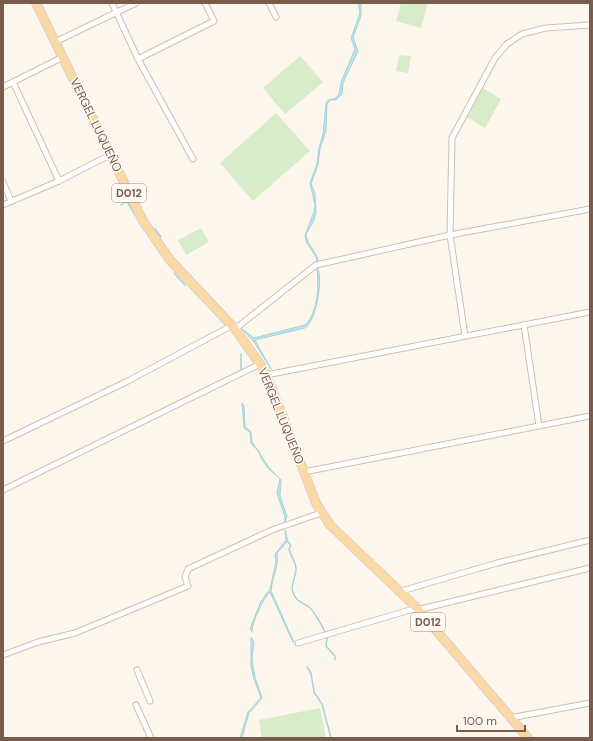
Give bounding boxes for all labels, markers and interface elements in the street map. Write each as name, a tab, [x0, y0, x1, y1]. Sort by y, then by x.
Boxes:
street label: VERGEL LUQUEÑO	[66, 75, 126, 175]
road number: D012	[112, 184, 146, 202]
street label: VERGEL LUQUEÑO	[254, 365, 308, 467]
road number: D012	[411, 613, 445, 631]
scale bar	[457, 707, 525, 733]
text: 100 m	[463, 713, 497, 729]

